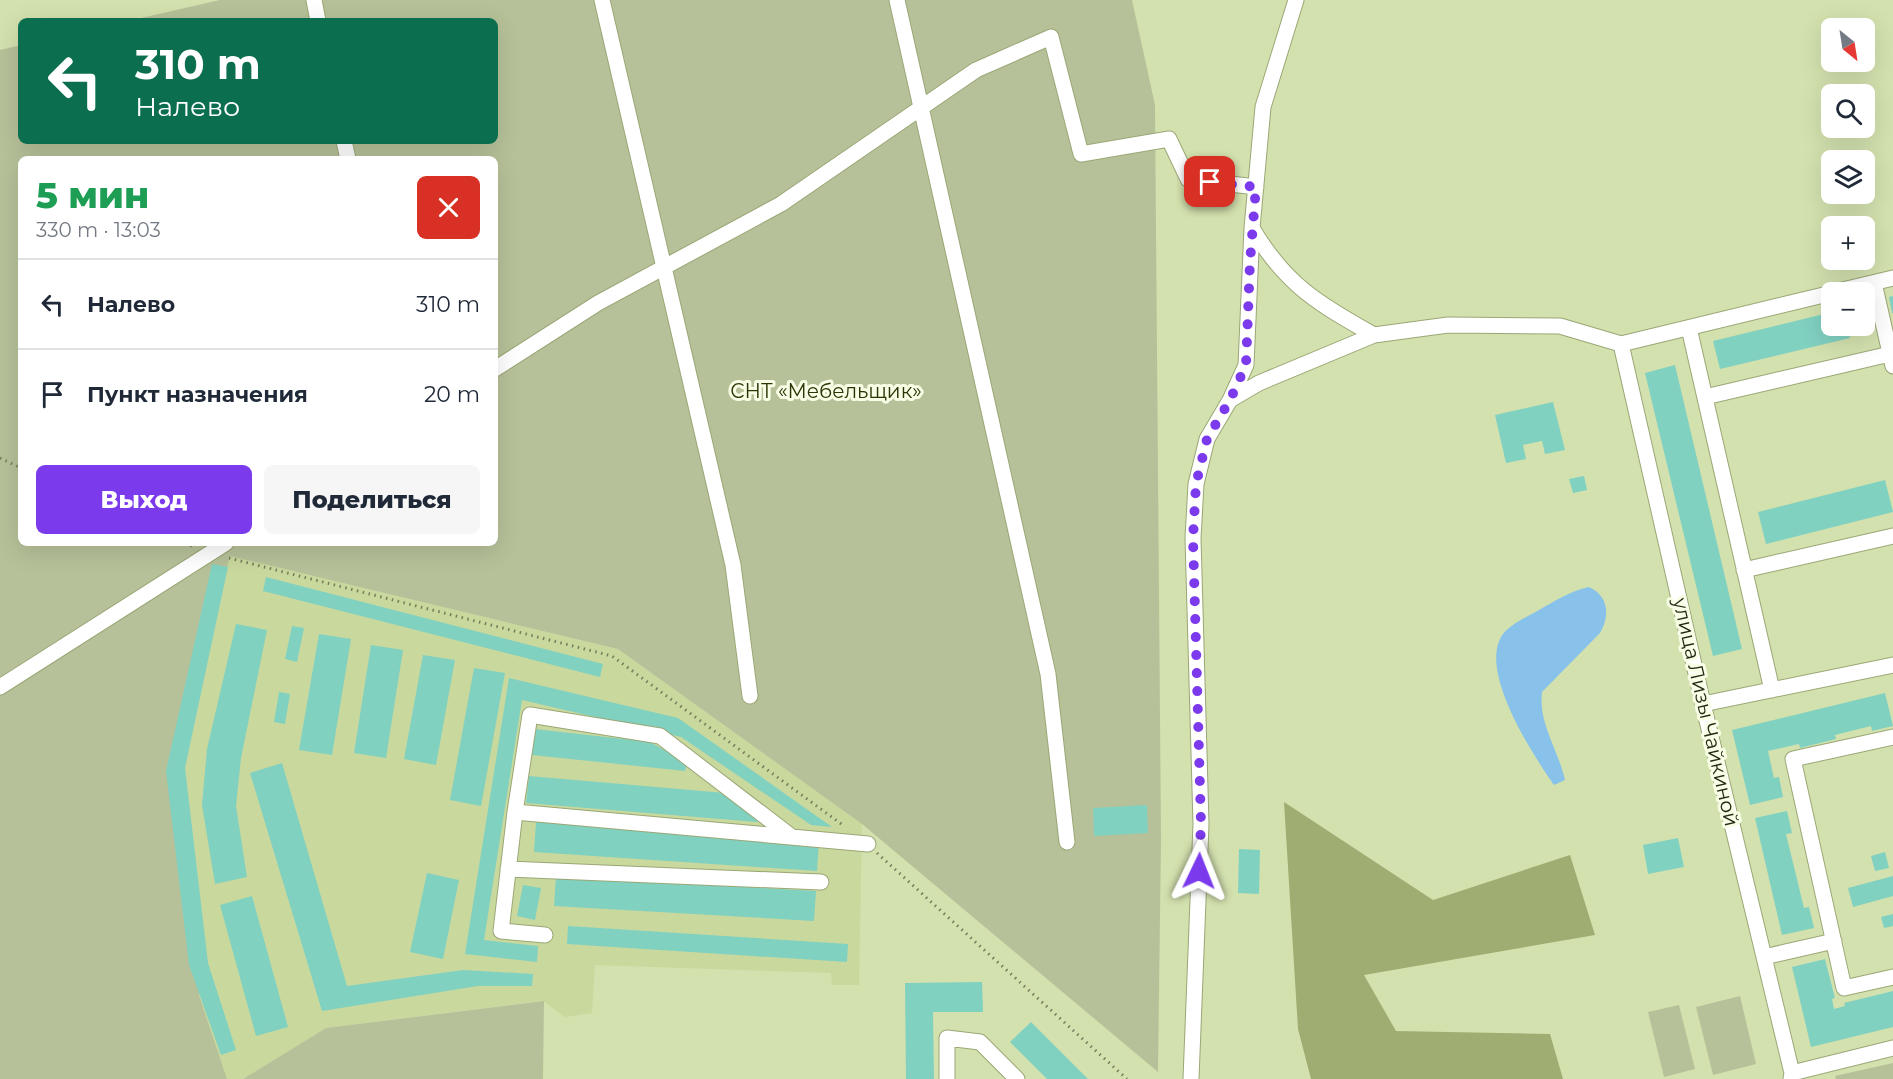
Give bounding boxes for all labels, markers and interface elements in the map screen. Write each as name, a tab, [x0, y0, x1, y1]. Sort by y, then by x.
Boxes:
north arrow	[1821, 18, 1875, 72]
map controls	[1821, 18, 1875, 336]
text: 310 m	[135, 38, 261, 90]
icon: left	[36, 42, 114, 120]
button: search	[1821, 84, 1875, 138]
text: Налево	[135, 90, 240, 123]
button: layers	[1821, 150, 1875, 204]
pin	[1184, 156, 1235, 207]
icon: arrive	[1193, 165, 1226, 198]
text: 5 мин	[36, 173, 149, 217]
button: close	[417, 176, 480, 239]
button: +	[1821, 216, 1875, 270]
text: 330 m · 13:03	[36, 218, 161, 242]
button: −	[1821, 282, 1875, 336]
icon: left	[36, 288, 69, 321]
text: Налево	[87, 291, 175, 318]
text: 310 m	[416, 291, 480, 318]
icon: arrive	[36, 378, 69, 411]
park label: СНТ «Мебельщик»	[730, 379, 922, 403]
text: Пункт назначения	[87, 381, 308, 408]
text: 20 m	[424, 381, 480, 408]
button: Выход	[36, 465, 252, 534]
button: Поделиться	[264, 465, 480, 534]
street label: улица Лизы Чайкиной	[1668, 594, 1744, 829]
position arrow	[1167, 839, 1231, 903]

